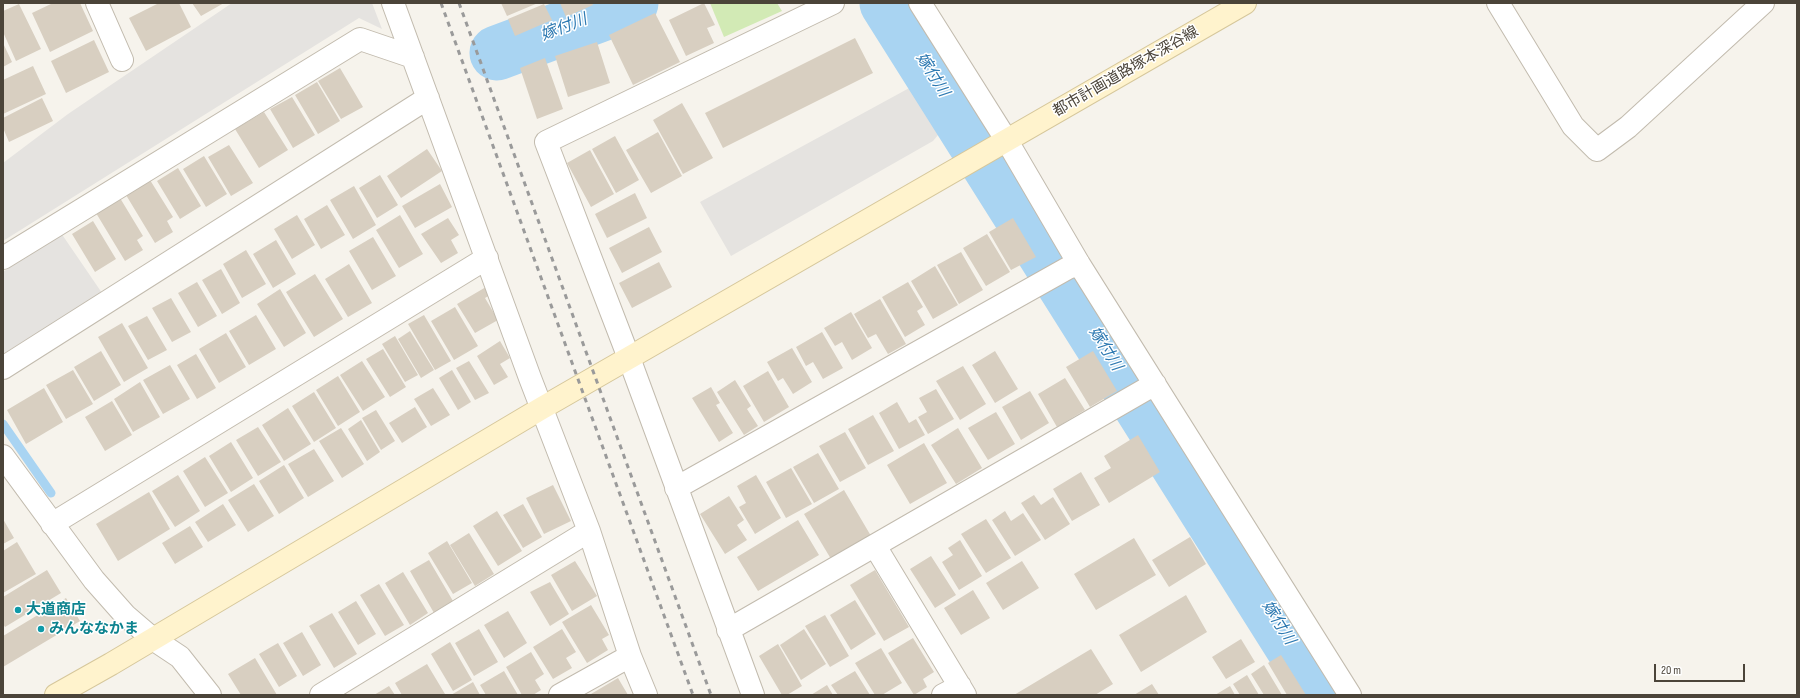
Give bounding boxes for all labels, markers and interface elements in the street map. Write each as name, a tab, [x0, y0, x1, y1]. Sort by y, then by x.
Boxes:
water label: 嫁付川	[538, 10, 590, 46]
street label: 都市計画道路塚本深谷線	[1050, 23, 1202, 121]
water label: 嫁付川	[911, 50, 953, 100]
water label: 嫁付川	[1084, 324, 1126, 374]
water label: 嫁付川	[1257, 598, 1299, 648]
place label: 大道商店	[26, 601, 86, 619]
marker: 大道商店	[13, 605, 23, 615]
place label: みんななかま	[49, 620, 139, 638]
marker: みんななかま	[36, 624, 46, 634]
scale bar	[1656, 656, 1747, 682]
text: 20 m	[1661, 663, 1681, 678]

